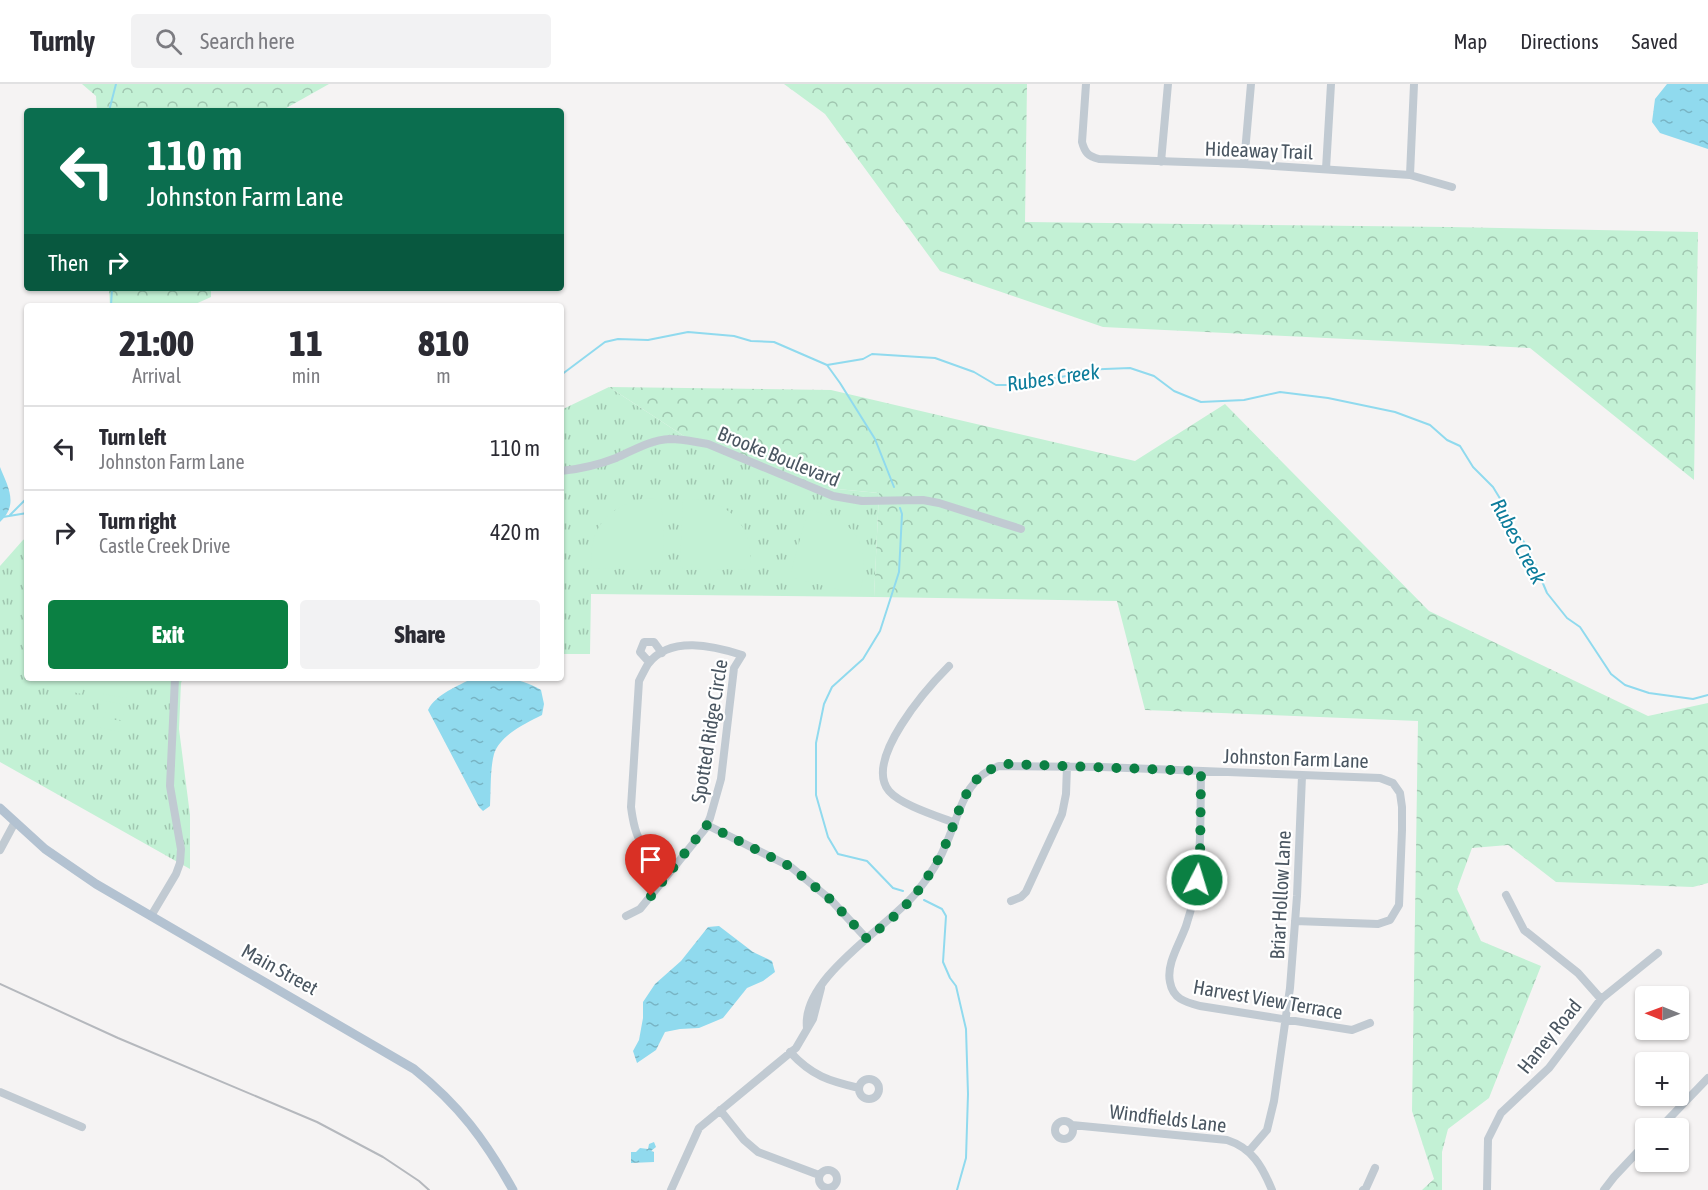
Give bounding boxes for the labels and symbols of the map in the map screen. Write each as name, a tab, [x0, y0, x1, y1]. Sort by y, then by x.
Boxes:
street label: Hideaway Trail	[1204, 137, 1314, 163]
water label: Rubes Creek	[1005, 359, 1102, 395]
street label: Brooke Boulevard	[715, 421, 843, 491]
water label: Rubes Creek	[1486, 494, 1552, 589]
street label: Spotted Ridge Circle	[686, 658, 732, 804]
street label: Johnston Farm Lane	[1223, 744, 1369, 772]
street label: Briar Hollow Lane	[1265, 830, 1295, 960]
pin	[625, 834, 676, 896]
position arrow	[1165, 848, 1229, 912]
street label: Main Street	[238, 939, 322, 999]
street label: Harvest View Terrace	[1191, 975, 1345, 1023]
north arrow	[1635, 986, 1689, 1040]
street label: Haney Road	[1512, 994, 1586, 1078]
street label: Windfields Lane	[1108, 1099, 1228, 1137]

